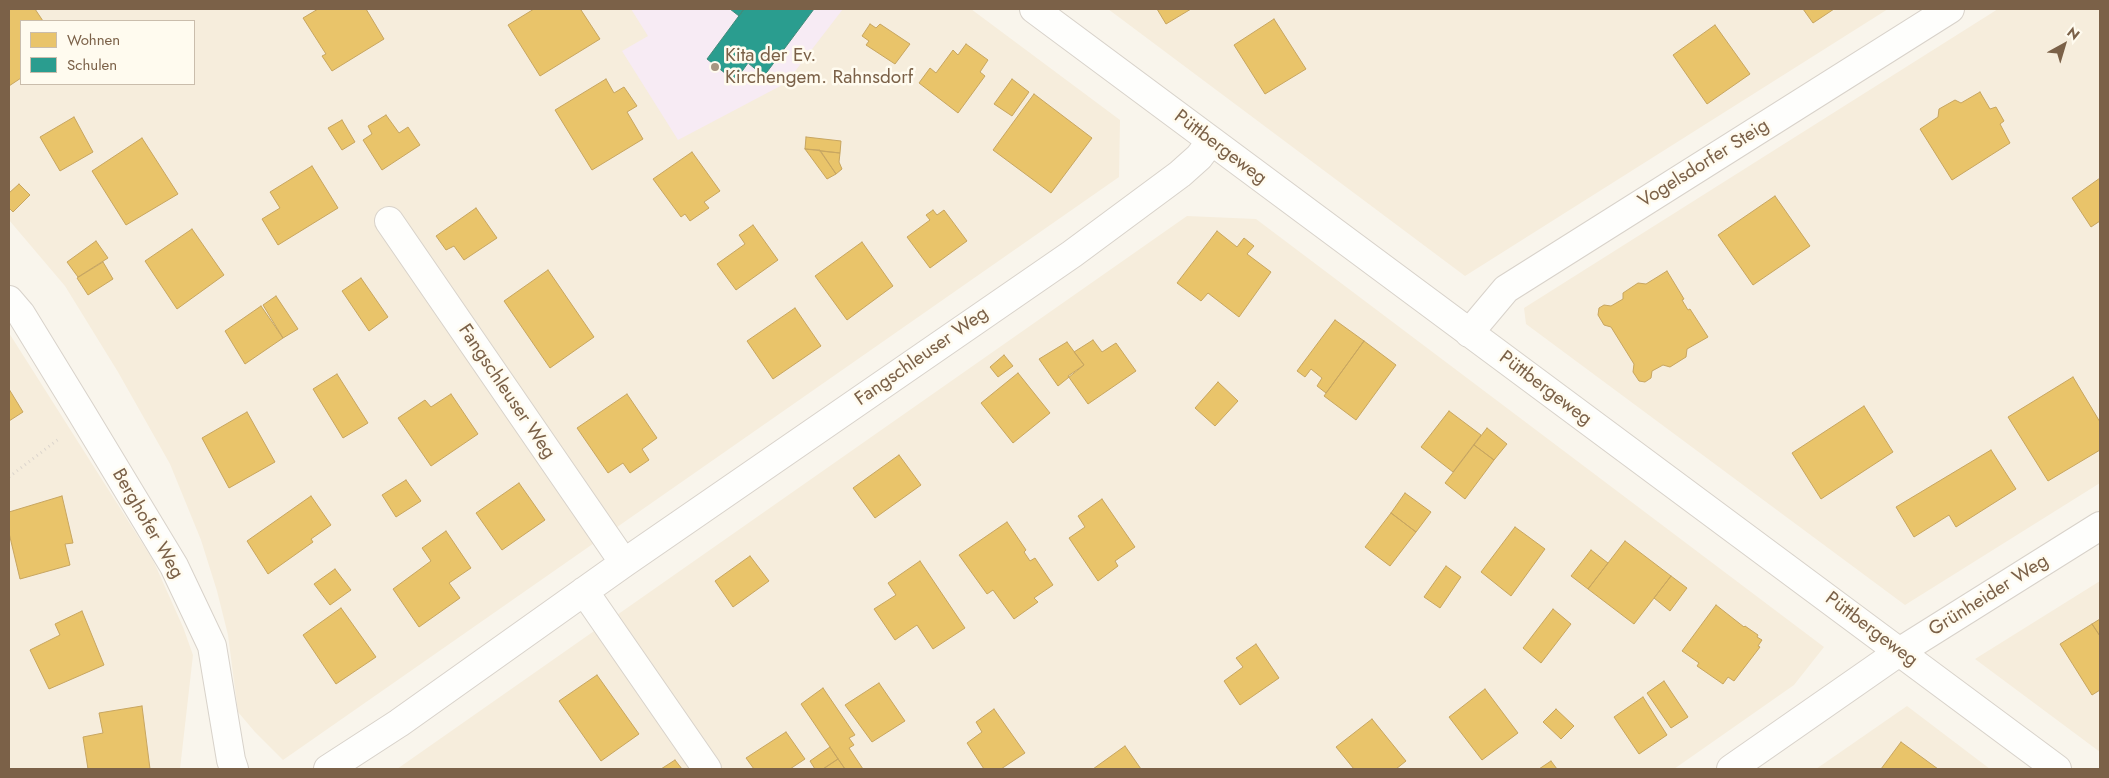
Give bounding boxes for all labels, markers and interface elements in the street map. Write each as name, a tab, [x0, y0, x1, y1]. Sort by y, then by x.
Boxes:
legend	[20, 20, 195, 85]
north arrow	[2039, 20, 2089, 70]
text: N	[2063, 22, 2084, 45]
text: Wohnen	[67, 29, 120, 51]
place label: Kita der Ev. Kirchengem. Rahnsdorf	[725, 45, 913, 89]
text: Schulen	[67, 54, 117, 76]
marker: Kita der Ev. Kirchengem. Rahnsdorf	[709, 61, 721, 73]
street label: Püttbergeweg	[1169, 106, 1271, 190]
street label: Vogelsdorfer Steig	[1634, 115, 1774, 213]
street label: Fangschleuser Weg	[851, 303, 993, 411]
street label: Fangschleuser Weg	[453, 320, 559, 464]
street label: Püttbergeweg	[1494, 347, 1596, 431]
street label: Berghofer Weg	[106, 465, 188, 583]
street label: Grünheider Weg	[1925, 550, 2053, 642]
street label: Püttbergeweg	[1820, 588, 1922, 672]

